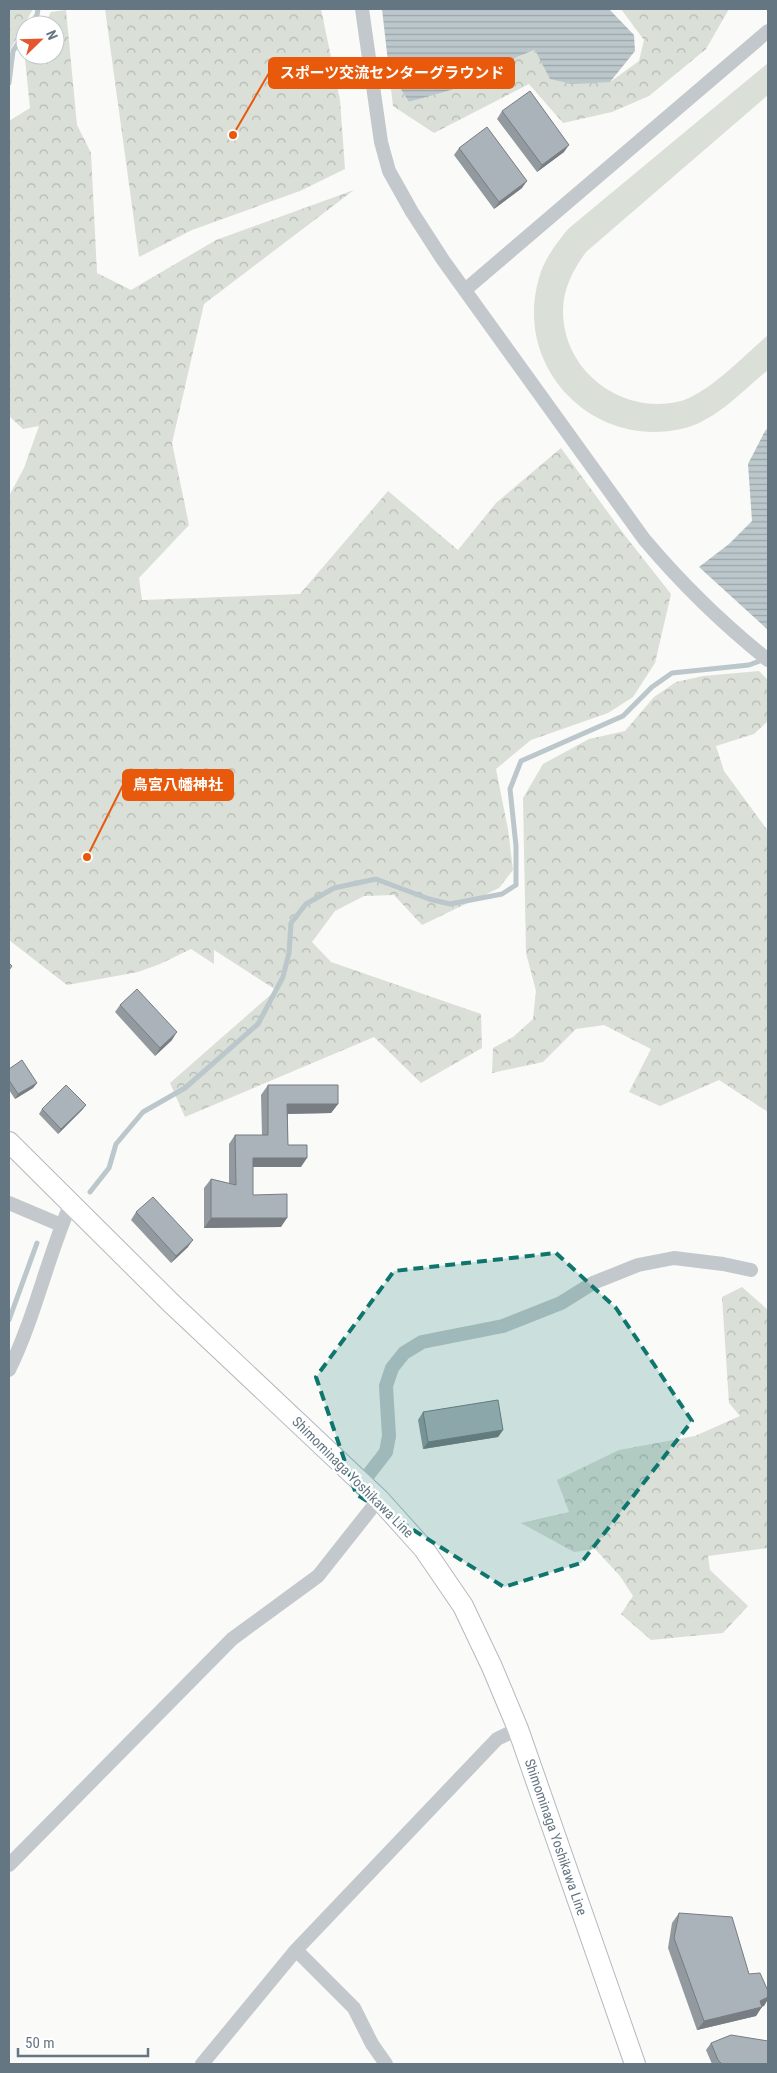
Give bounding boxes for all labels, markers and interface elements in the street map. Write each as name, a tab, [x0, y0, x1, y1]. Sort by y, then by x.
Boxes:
north arrow	[15, 15, 65, 65]
text: N	[43, 28, 61, 42]
callout: スポーツ交流センターグラウンド	[269, 58, 514, 88]
text: スポーツ交流センターグラウンド	[280, 64, 504, 82]
callout: 鳥宮八幡神社	[123, 770, 233, 800]
text: 鳥宮八幡神社	[133, 776, 223, 794]
street label: Shimominaga Yoshikawa Line	[289, 1413, 417, 1541]
street label: Shimominaga Yoshikawa Line	[522, 1757, 590, 1918]
scale bar	[18, 2026, 148, 2058]
text: 50 m	[25, 2034, 55, 2052]

